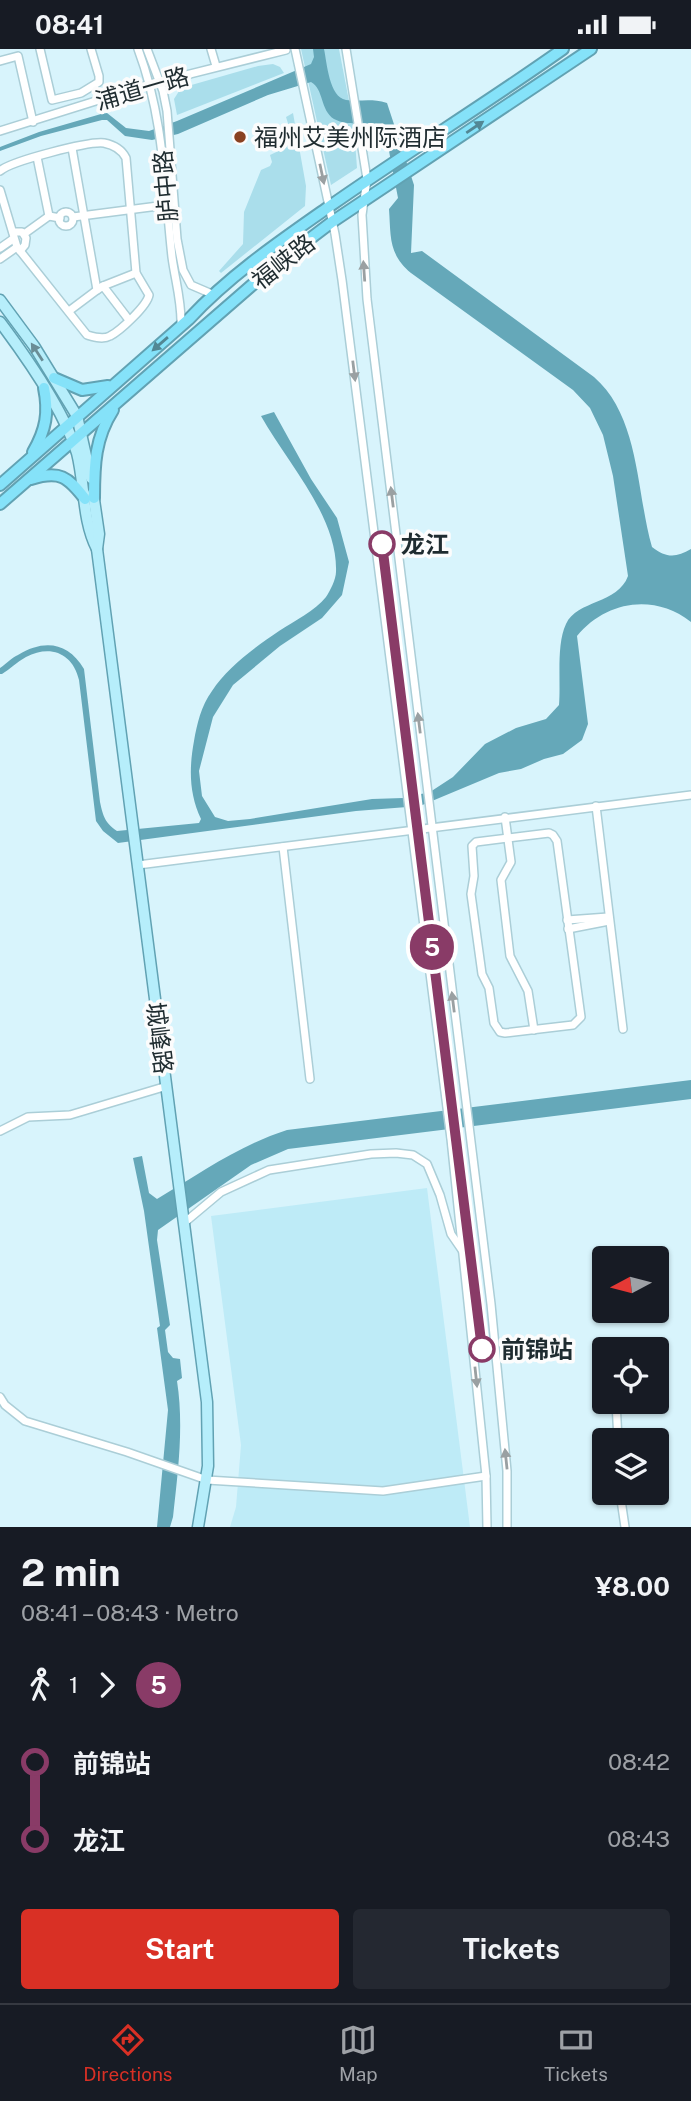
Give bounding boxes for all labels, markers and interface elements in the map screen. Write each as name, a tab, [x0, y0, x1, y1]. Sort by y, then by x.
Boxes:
text: 08:41	[35, 9, 104, 40]
street label: 浦道一路	[92, 61, 192, 115]
one-way arrow	[466, 121, 485, 134]
place label: 福州艾美州际酒店	[254, 123, 446, 151]
marker: 福州艾美州际酒店	[232, 129, 248, 145]
street label: 胪中路	[148, 149, 182, 223]
one-way arrow	[316, 163, 327, 185]
street label: 福峡路	[246, 228, 320, 294]
one-way arrow	[358, 260, 369, 282]
one-way arrow	[151, 336, 169, 352]
one-way arrow	[31, 343, 44, 362]
one-way arrow	[349, 360, 360, 382]
one-way arrow	[387, 486, 398, 508]
place label: 龙江	[401, 530, 449, 558]
marker: 龙江	[369, 531, 395, 557]
one-way arrow	[413, 712, 424, 734]
line badge: 5	[409, 924, 455, 970]
text: 5	[424, 933, 440, 961]
one-way arrow	[447, 990, 458, 1012]
street label: 城峰路	[142, 1001, 178, 1075]
north arrow	[592, 1246, 668, 1323]
map controls	[592, 1246, 669, 1505]
place label: 前锦站	[501, 1335, 573, 1363]
marker: 前锦站	[469, 1336, 495, 1362]
button: locate	[592, 1337, 669, 1414]
one-way arrow	[470, 1367, 481, 1389]
button: layers	[592, 1428, 669, 1505]
one-way arrow	[500, 1448, 511, 1470]
text: 2 min	[21, 1550, 121, 1595]
text: ¥8.00	[595, 1571, 670, 1602]
text: 08:41 – 08:43 · Metro	[21, 1599, 239, 1626]
icon: walk	[21, 1666, 59, 1704]
icon: forward	[88, 1666, 126, 1704]
text: 1	[69, 1671, 78, 1698]
text: 5	[150, 1671, 167, 1699]
text: 前锦站	[73, 1748, 151, 1779]
text: 08:42	[608, 1748, 670, 1775]
text: 龙江	[73, 1825, 125, 1856]
text: 08:43	[607, 1825, 670, 1852]
button: Start	[21, 1909, 339, 1989]
button: Tickets	[353, 1909, 670, 1989]
tab: Directions	[83, 2021, 172, 2085]
tab: Map	[339, 2021, 378, 2085]
tab: Tickets	[544, 2021, 608, 2085]

